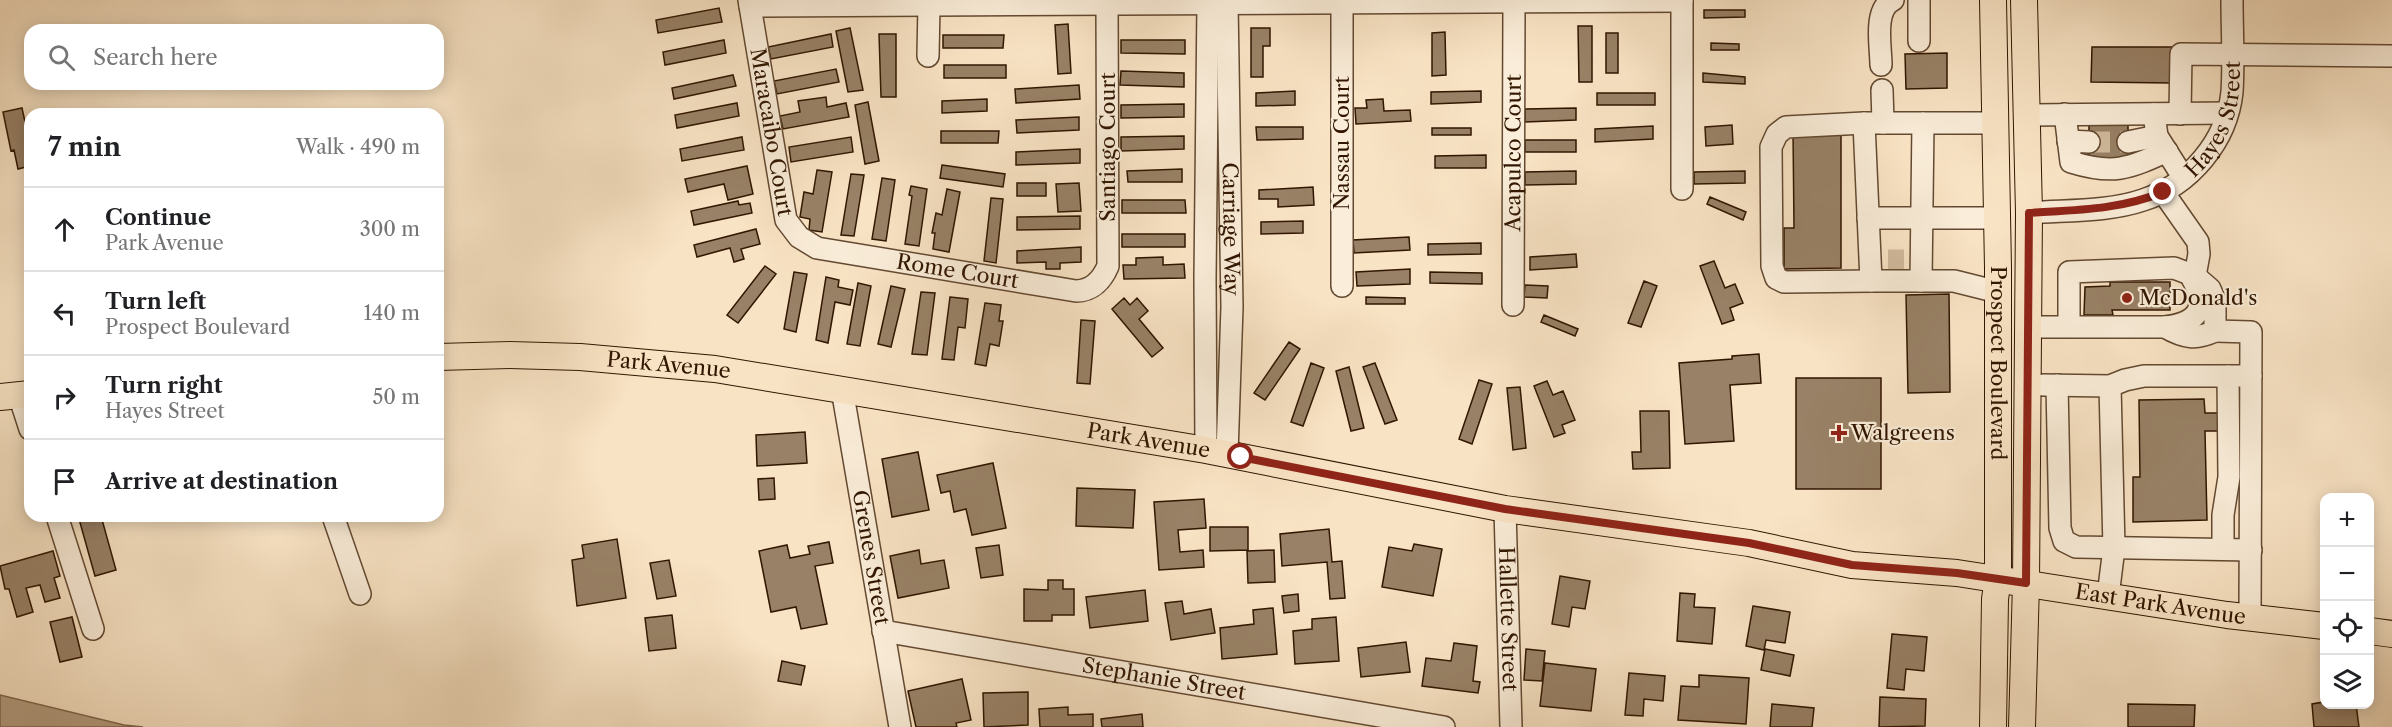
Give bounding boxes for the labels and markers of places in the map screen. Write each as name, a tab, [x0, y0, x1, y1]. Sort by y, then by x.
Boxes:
place label: McDonald's	[2139, 285, 2257, 310]
marker: McDonald's	[2120, 291, 2134, 305]
place label: Walgreens	[1850, 420, 1955, 445]
marker: Walgreens	[1832, 426, 1846, 440]

